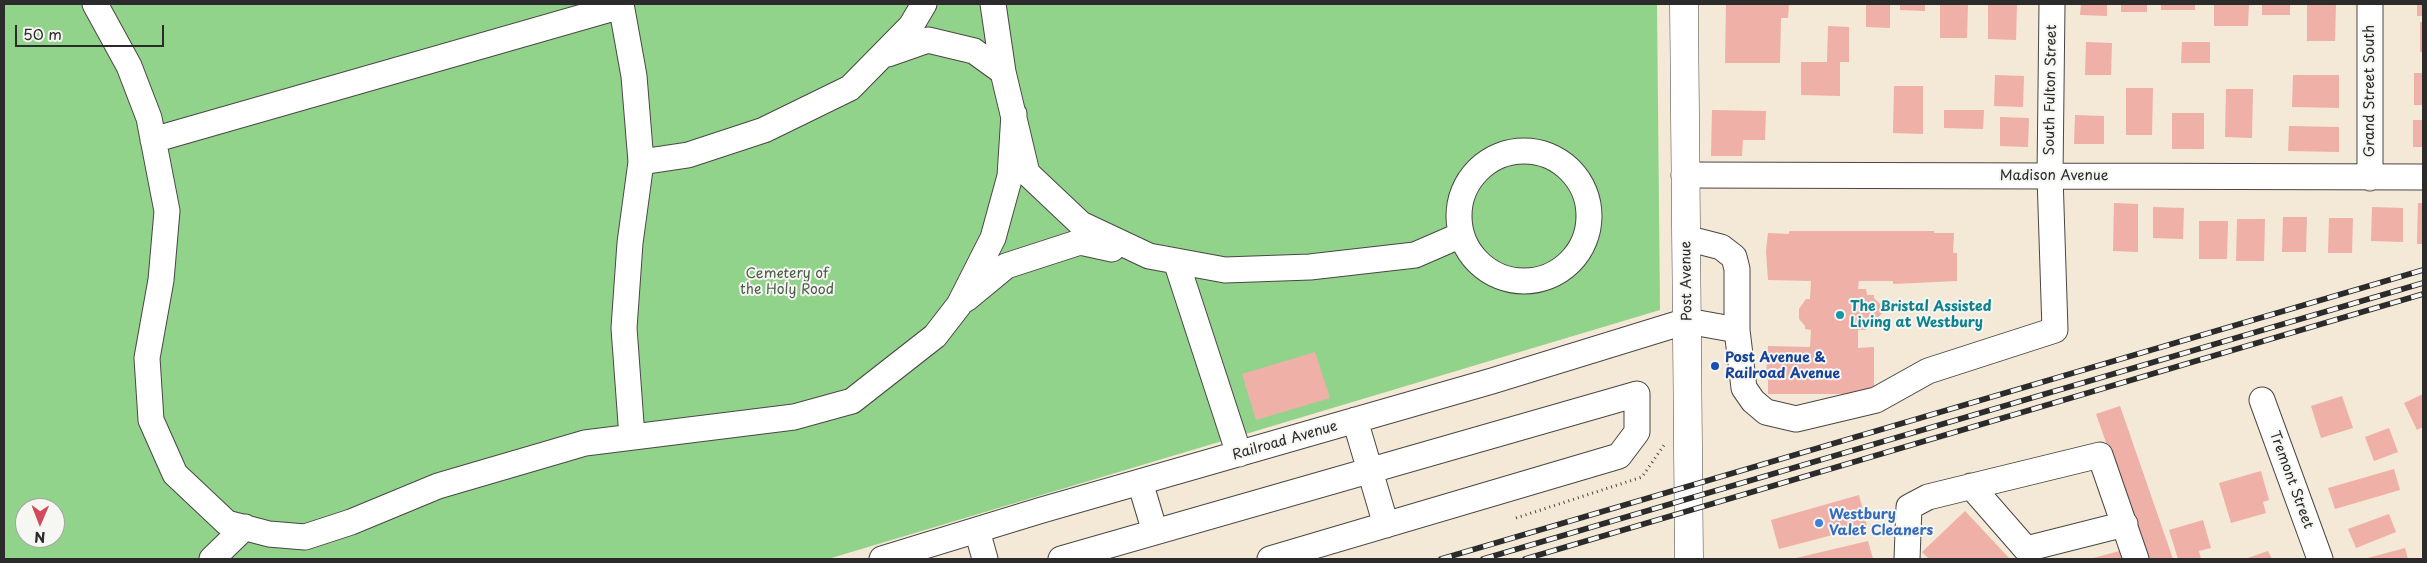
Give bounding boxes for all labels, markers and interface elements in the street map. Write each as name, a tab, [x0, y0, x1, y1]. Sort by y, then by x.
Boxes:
scale bar	[18, 15, 166, 47]
text: 50 m	[23, 22, 62, 45]
street label: South Fulton Street	[2041, 24, 2061, 156]
street label: Grand Street South	[2362, 25, 2378, 157]
street label: Madison Avenue	[2000, 168, 2108, 184]
street label: Post Avenue	[1678, 241, 1696, 321]
park label: Cemetery of the Holy Rood	[740, 266, 834, 298]
place label: The Bristal Assisted Living at Westbury	[1850, 299, 1991, 332]
marker: The Bristal Assisted Living at Westbury	[1834, 309, 1846, 321]
place label: Post Avenue & Railroad Avenue	[1725, 350, 1840, 382]
marker: Post Avenue & Railroad Avenue	[1709, 360, 1721, 372]
street label: Railroad Avenue	[1230, 418, 1340, 464]
street label: Tremont Street	[2265, 429, 2317, 531]
north arrow	[15, 498, 65, 548]
place label: Westbury Valet Cleaners	[1829, 507, 1933, 540]
marker: Westbury Valet Cleaners	[1813, 517, 1825, 529]
text: N	[34, 527, 45, 548]

